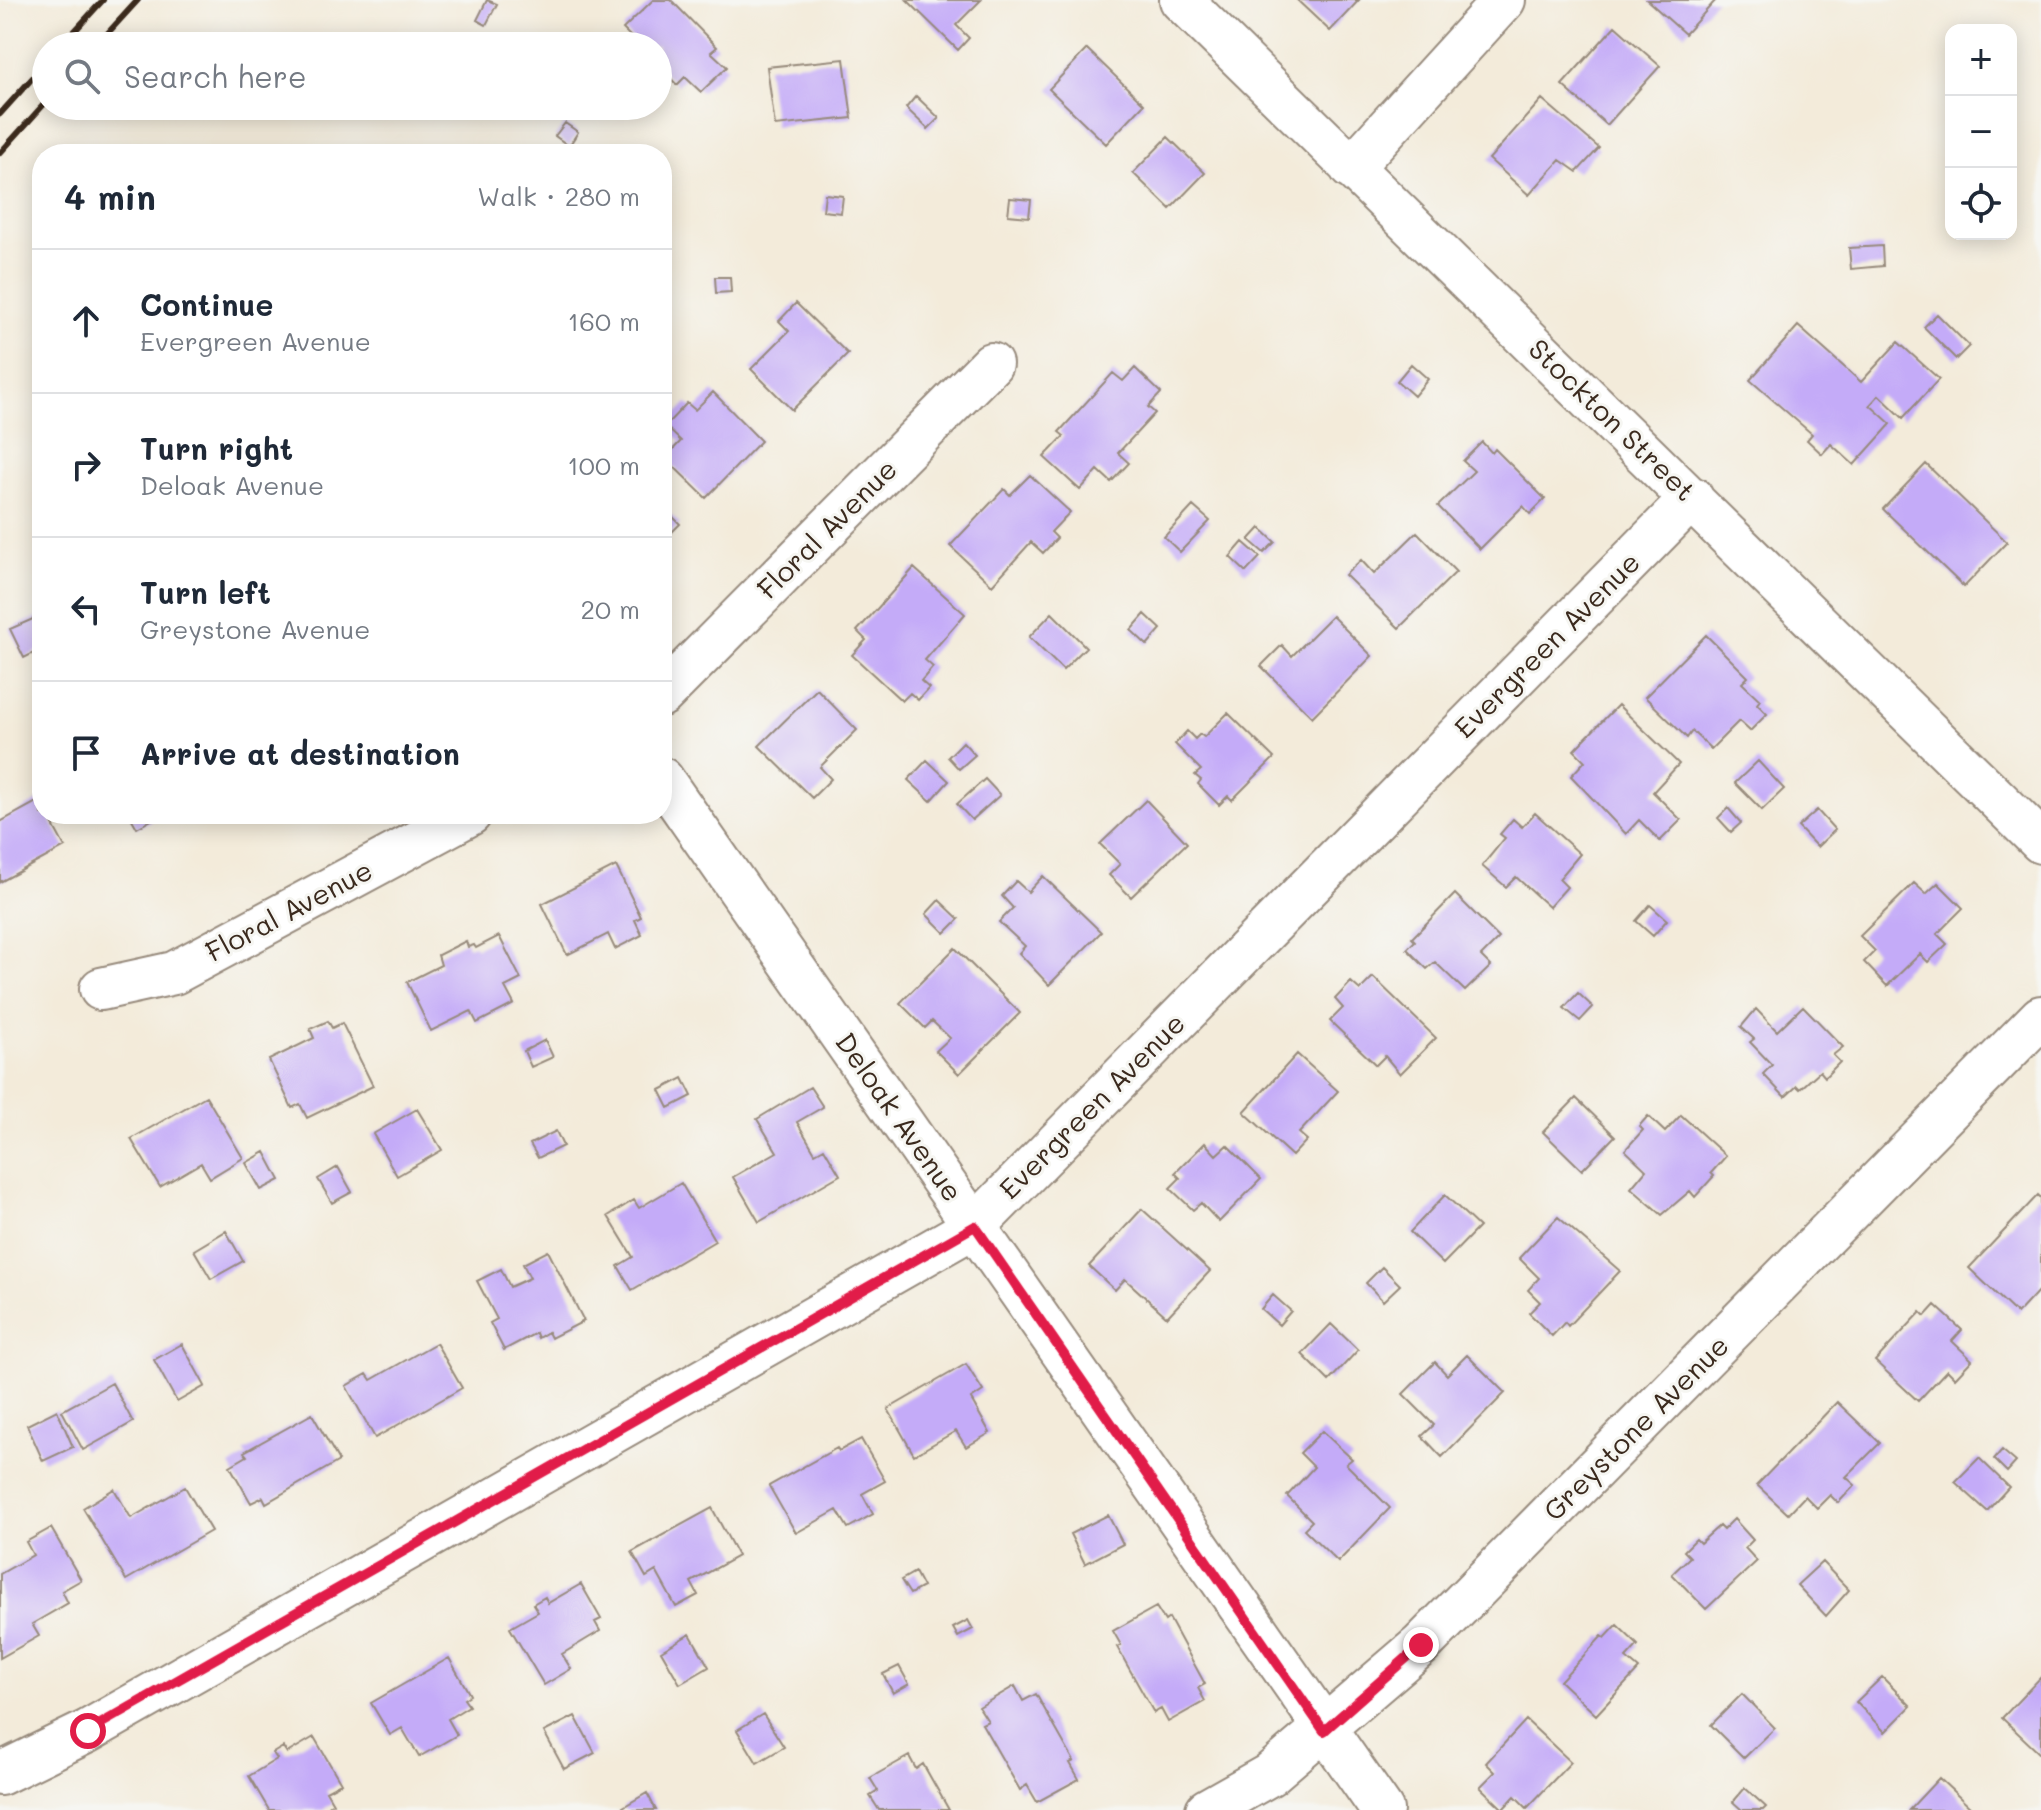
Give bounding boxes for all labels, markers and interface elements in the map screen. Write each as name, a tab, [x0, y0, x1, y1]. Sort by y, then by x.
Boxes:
map controls	[1945, 24, 2017, 240]
button: +	[1945, 24, 2017, 96]
search box	[32, 32, 672, 120]
icon: search	[60, 54, 104, 98]
text: Search here	[124, 56, 307, 96]
button: −	[1945, 96, 2017, 168]
button: locate	[1945, 168, 2017, 240]
text: 4 min	[64, 174, 156, 219]
text: Walk · 280 m	[477, 179, 640, 213]
text: Continue	[140, 284, 273, 324]
icon: ahead	[64, 299, 108, 343]
text: 160 m	[568, 304, 640, 338]
text: Evergreen Avenue	[140, 324, 371, 358]
street label: Stockton Street	[1522, 330, 1704, 508]
text: Turn right	[140, 428, 293, 468]
icon: right	[64, 443, 108, 487]
text: 100 m	[567, 448, 640, 482]
street label: Floral Avenue	[749, 451, 904, 606]
text: Deloak Avenue	[140, 468, 324, 502]
street label: Evergreen Avenue	[1446, 544, 1647, 745]
text: Turn left	[140, 572, 271, 612]
icon: left	[64, 587, 108, 631]
text: 20 m	[580, 592, 640, 626]
text: Greystone Avenue	[140, 612, 370, 646]
icon: arrive	[64, 731, 108, 775]
text: Arrive at destination	[140, 733, 460, 773]
street label: Floral Avenue	[199, 851, 378, 969]
street label: Evergreen Avenue	[991, 1005, 1192, 1206]
street label: Deloak Avenue	[828, 1025, 971, 1208]
street label: Greystone Avenue	[1535, 1327, 1736, 1528]
route end	[1403, 1627, 1439, 1663]
route start	[70, 1713, 106, 1749]

